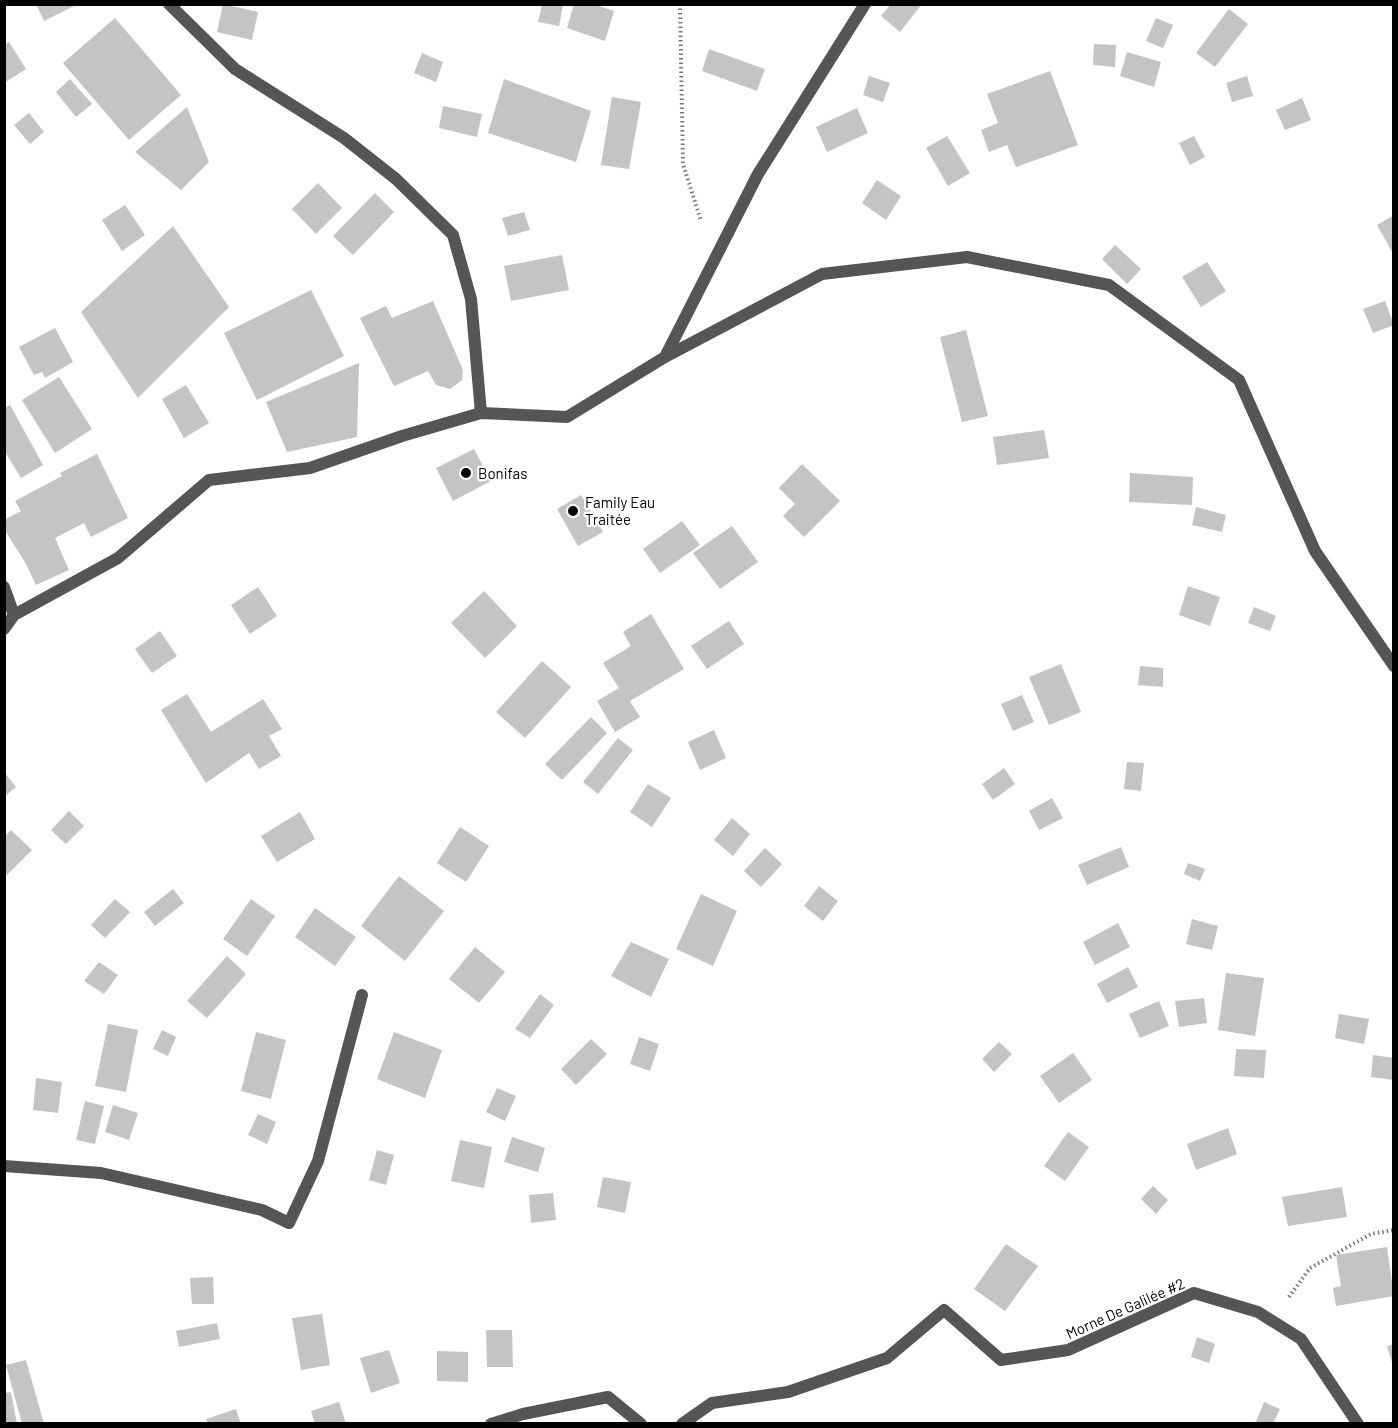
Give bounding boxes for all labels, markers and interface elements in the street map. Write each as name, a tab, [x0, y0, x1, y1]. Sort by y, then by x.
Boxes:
place label: Bonifas	[478, 464, 527, 482]
marker: Bonifas	[459, 466, 473, 480]
place label: Family Eau Traitée	[585, 493, 655, 528]
marker: Family Eau Traitée	[566, 504, 580, 518]
street label: Morne De Galilée #2	[1063, 1274, 1187, 1342]

